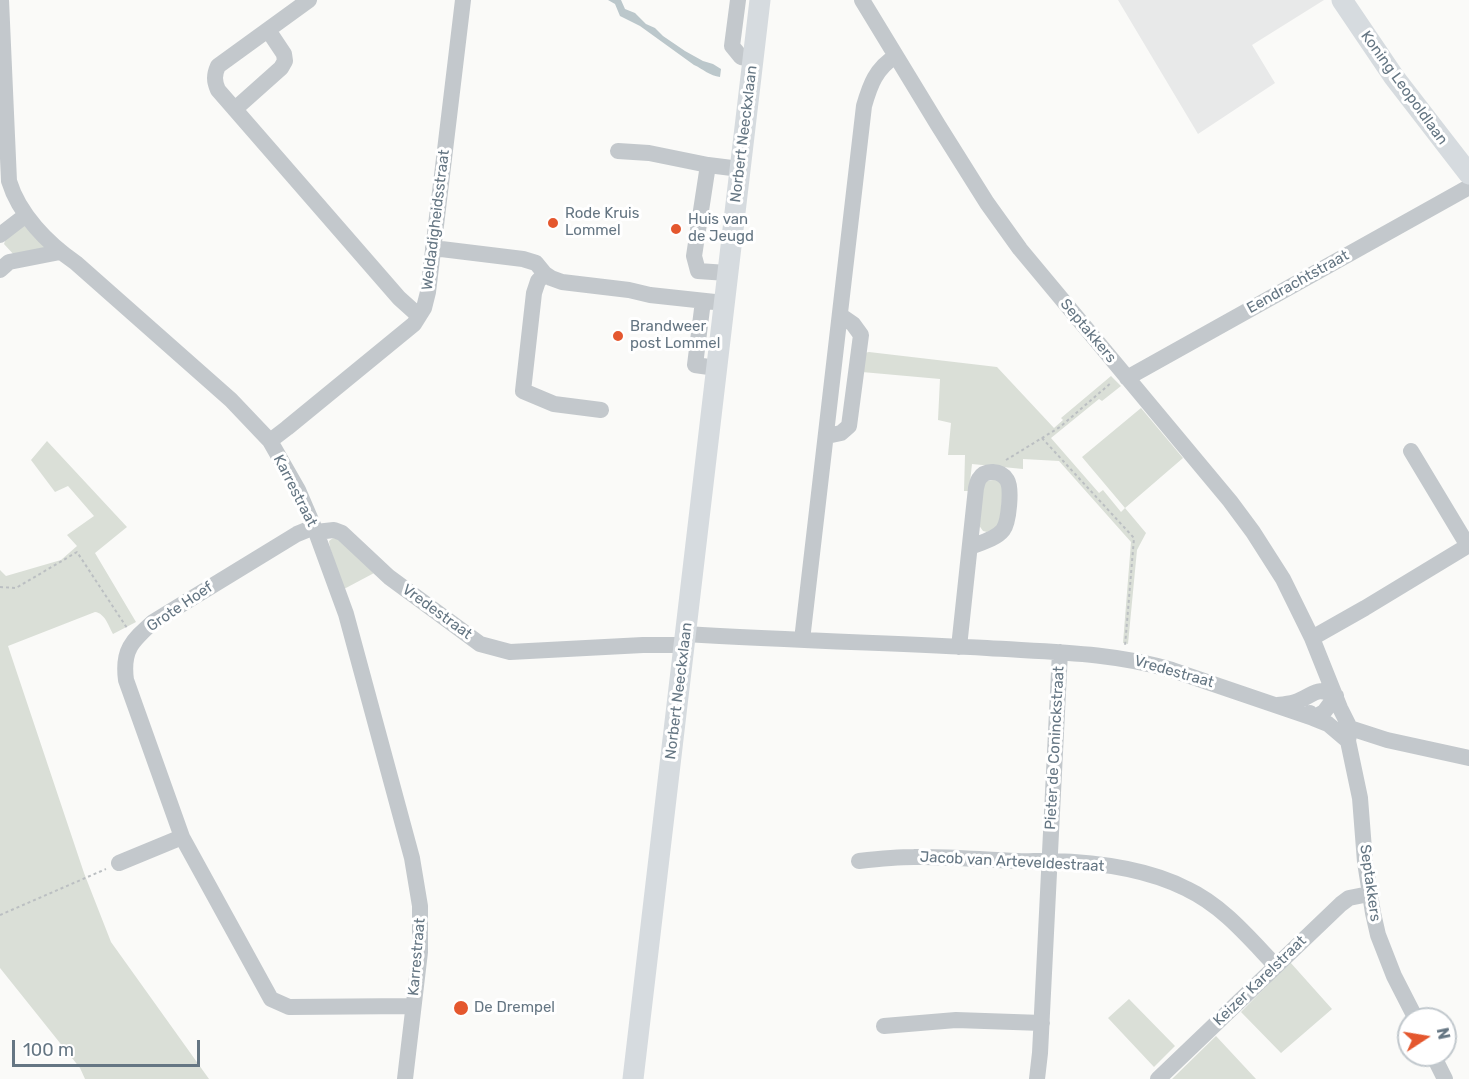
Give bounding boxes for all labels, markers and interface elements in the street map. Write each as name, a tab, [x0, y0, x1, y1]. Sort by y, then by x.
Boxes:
street label: Koning Leopoldlaan	[1357, 28, 1451, 148]
street label: Norbert Neeckxlaan	[727, 64, 761, 204]
street label: Weldadigheidsstraat	[418, 149, 454, 291]
place label: Rode Kruis Lommel	[565, 205, 639, 240]
place label: Huis van de Jeugd	[688, 211, 754, 246]
marker: Rode Kruis Lommel	[546, 216, 560, 230]
marker: Huis van de Jeugd	[669, 222, 683, 236]
street label: Eendrachtstraat	[1244, 247, 1352, 317]
street label: Septakkers	[1056, 295, 1120, 367]
place label: Brandweer post Lommel	[630, 318, 720, 353]
marker: Brandweer post Lommel	[611, 329, 625, 343]
street label: Karrestraat	[269, 452, 321, 530]
street label: Grote Hoef	[144, 578, 216, 636]
street label: Vredestraat	[399, 581, 475, 643]
street label: Norbert Neeckxlaan	[662, 621, 696, 761]
street label: Vredestraat	[1132, 652, 1216, 692]
street label: Pieter de Coninckstraat	[1042, 666, 1068, 830]
street label: Septakkers	[1356, 843, 1384, 923]
street label: Jacob van Arteveldestraat	[919, 848, 1105, 876]
street label: Karrestraat	[405, 917, 429, 997]
street label: Keizer Karelstraat	[1210, 932, 1310, 1030]
marker: De Drempel	[452, 999, 470, 1017]
place label: De Drempel	[474, 999, 555, 1017]
north arrow	[1397, 1007, 1457, 1067]
text: N	[1433, 1026, 1454, 1041]
scale bar	[15, 1028, 202, 1066]
text: 100 m	[23, 1039, 74, 1061]

